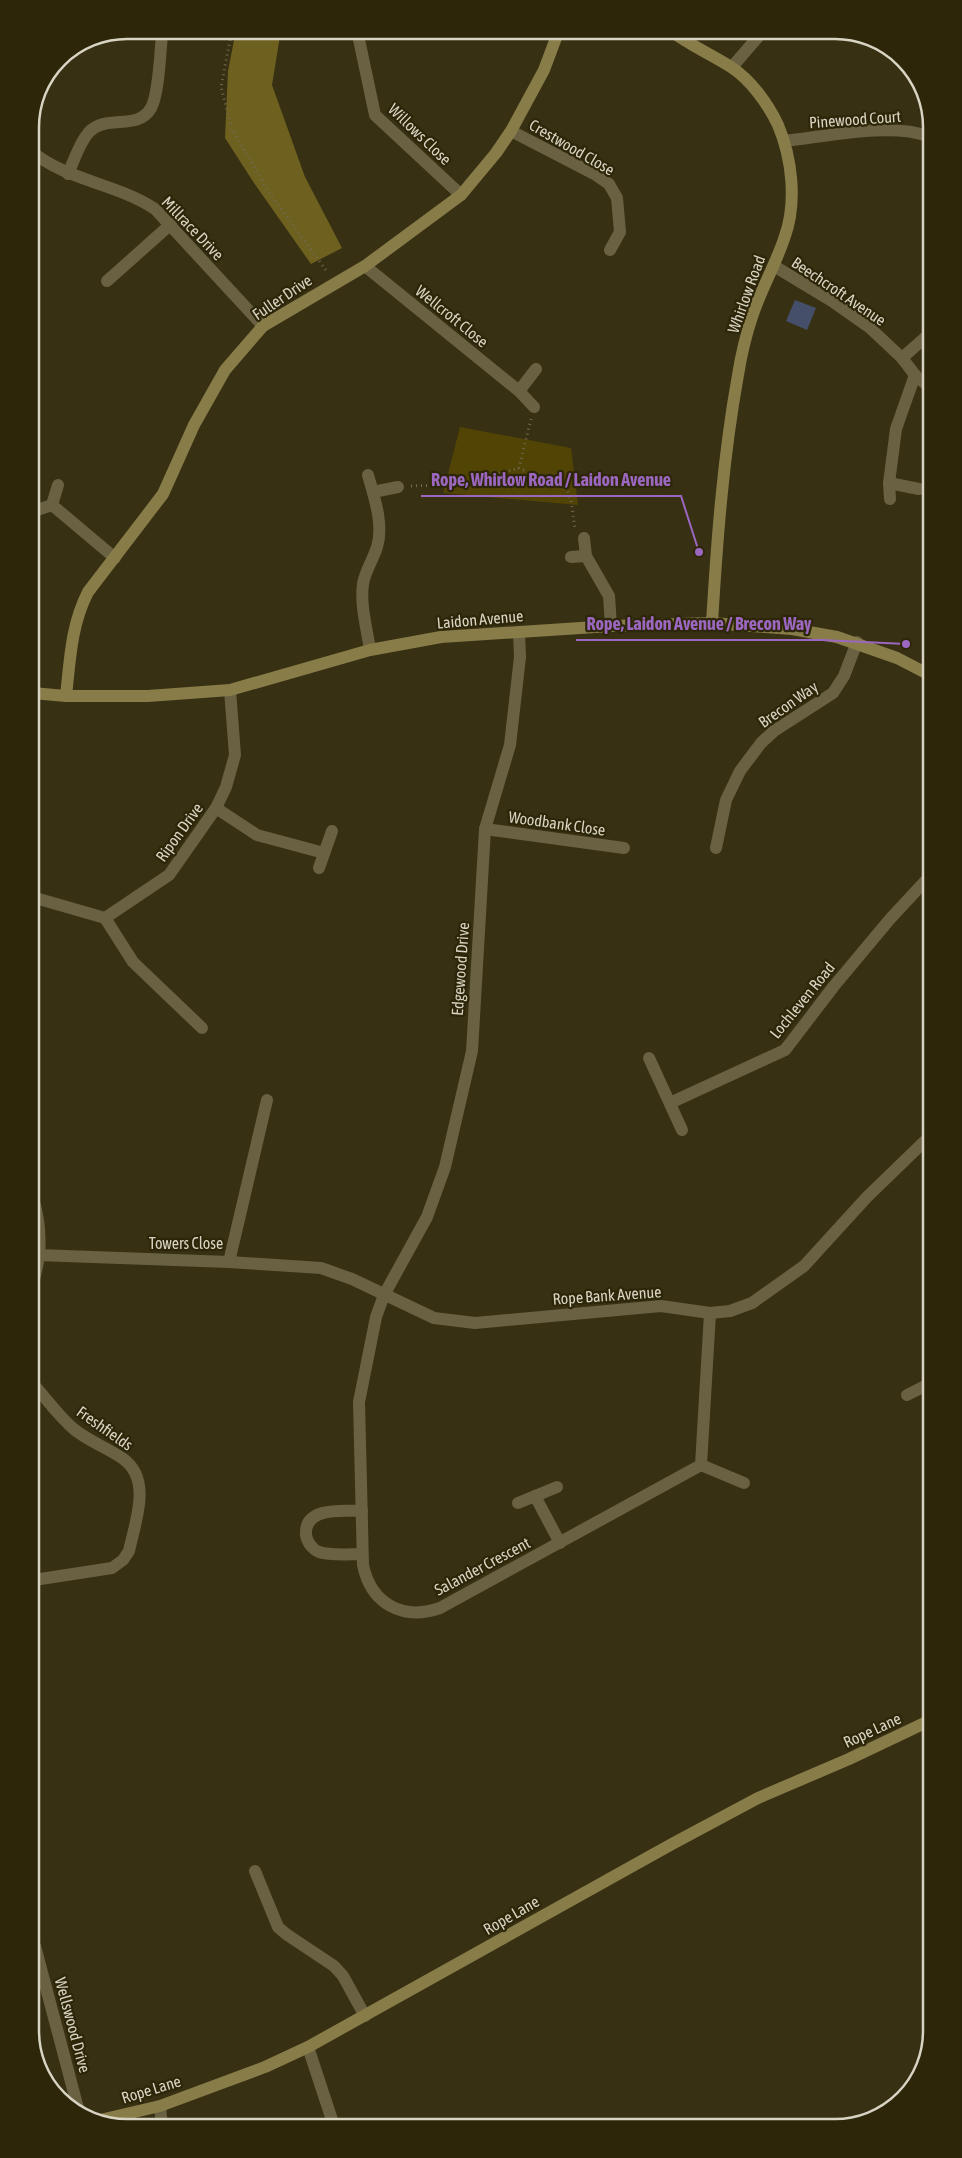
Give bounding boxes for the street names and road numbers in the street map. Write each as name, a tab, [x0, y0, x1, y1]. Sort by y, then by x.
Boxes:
street label: Willows Close	[385, 100, 455, 168]
street label: Pinewood Court	[809, 107, 902, 131]
street label: Crestwood Close	[526, 115, 618, 179]
street label: Millrace Drive	[158, 193, 228, 263]
street label: Whirlow Road	[724, 253, 768, 335]
street label: Beechcroft Avenue	[789, 253, 889, 329]
street label: Fuller Drive	[249, 271, 315, 323]
street label: Wellcroft Close	[412, 281, 492, 351]
street label: Laidon Avenue	[436, 606, 524, 632]
street label: Brecon Way	[755, 677, 822, 732]
street label: Ripon Drive	[152, 799, 207, 865]
street label: Woodbank Close	[507, 807, 607, 839]
street label: Edgewood Drive	[448, 922, 473, 1016]
street label: Lochleven Road	[766, 958, 838, 1042]
street label: Towers Close	[149, 1234, 223, 1252]
street label: Rope Bank Avenue	[552, 1282, 662, 1309]
street label: Freshfields	[74, 1402, 137, 1454]
street label: Salander Crescent	[431, 1533, 533, 1599]
street label: Rope Lane	[840, 1709, 904, 1752]
street label: Rope Lane	[480, 1892, 543, 1939]
street label: Wellswood Drive	[52, 1975, 94, 2075]
street label: Rope Lane	[119, 2071, 183, 2108]

